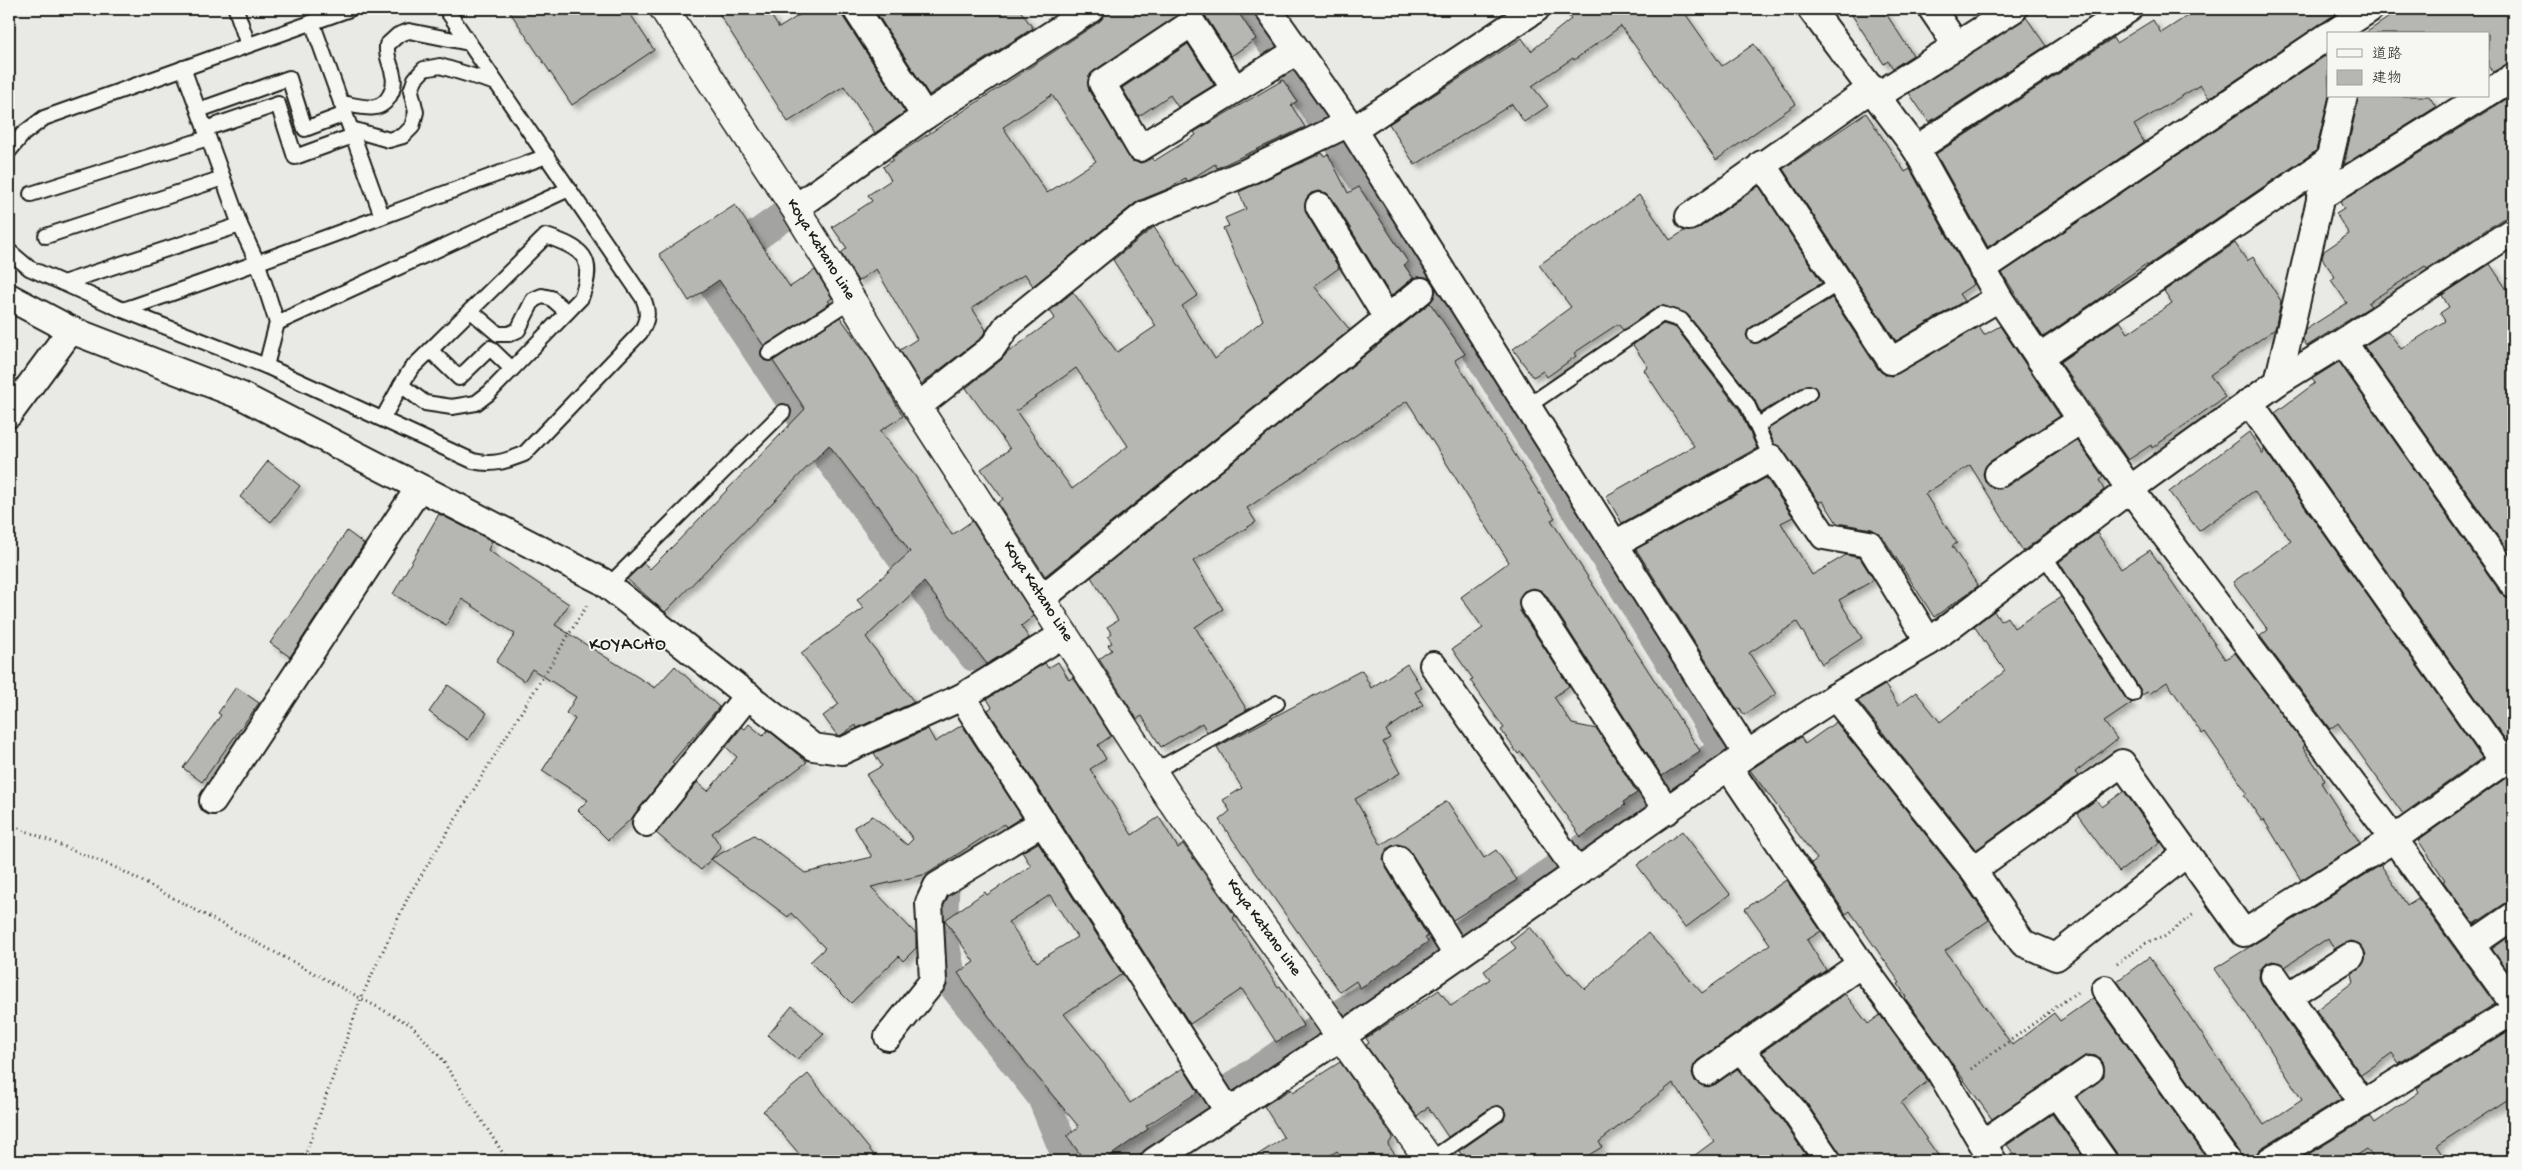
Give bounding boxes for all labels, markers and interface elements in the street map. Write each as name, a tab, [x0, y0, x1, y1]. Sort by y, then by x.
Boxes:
legend	[2327, 32, 2490, 98]
text: 道路	[2372, 46, 2402, 64]
text: 建物	[2372, 70, 2402, 88]
street label: Koya Katano Line	[781, 196, 859, 305]
street label: Koya Katano Line	[998, 538, 1077, 646]
district label: KOYACHO	[589, 635, 667, 656]
street label: Koya Katano Line	[1221, 876, 1305, 981]

